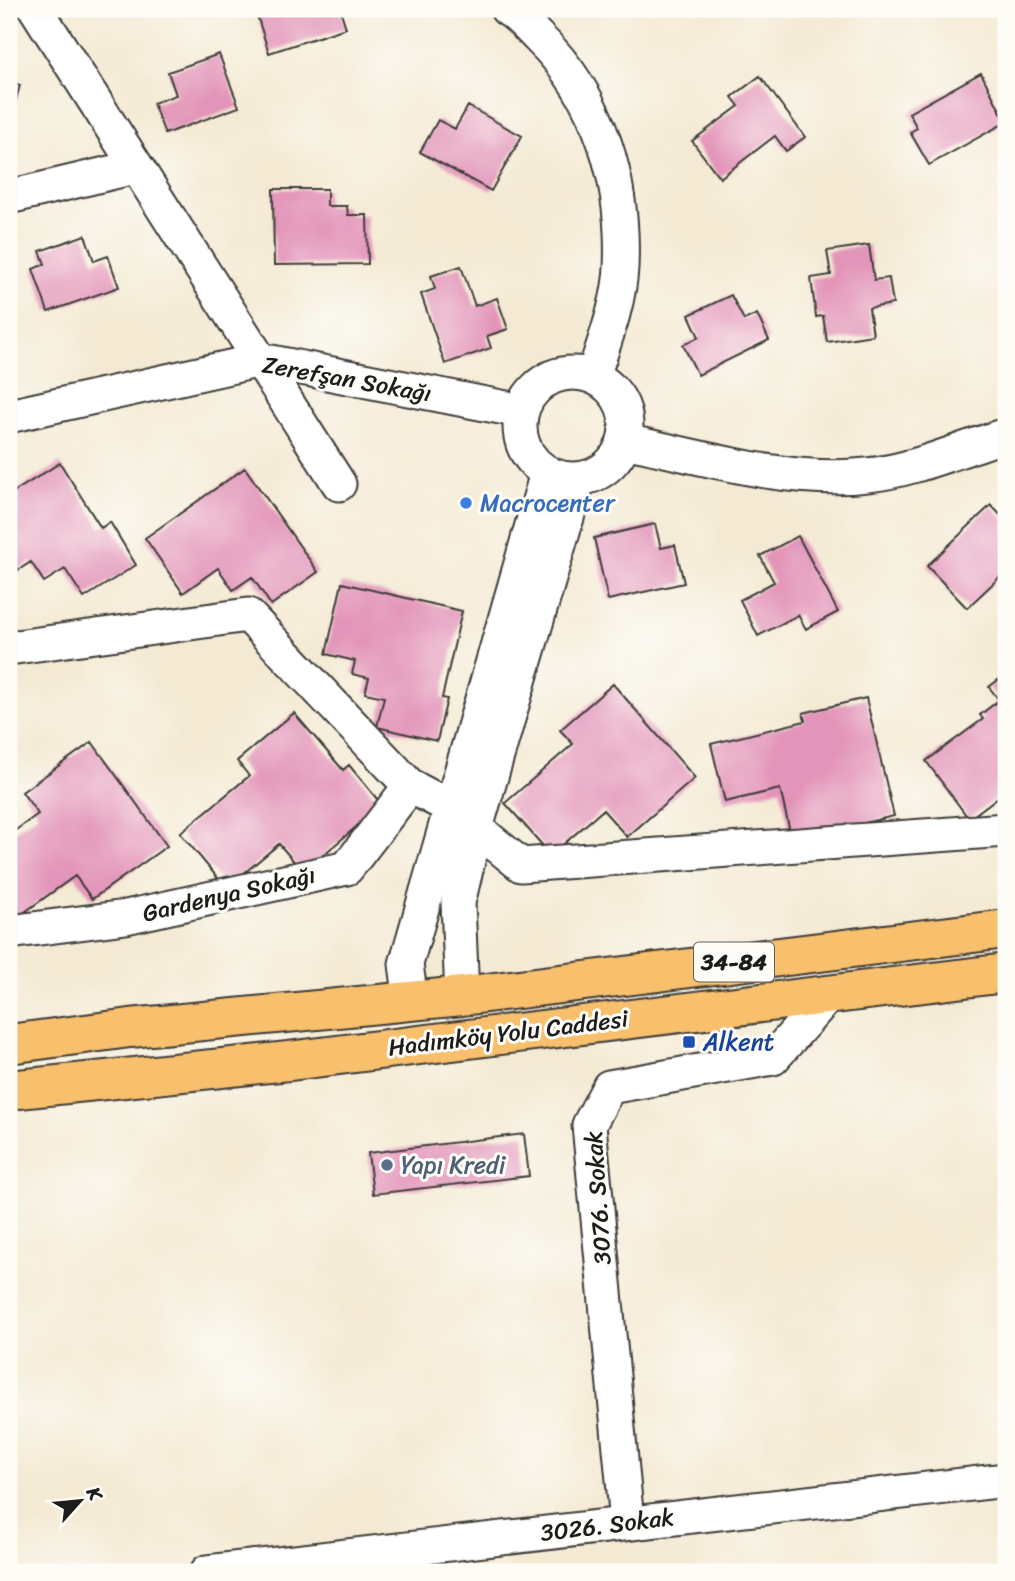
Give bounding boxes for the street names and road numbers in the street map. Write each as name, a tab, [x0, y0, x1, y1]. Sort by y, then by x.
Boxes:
street label: Zerefşan Sokağı	[259, 343, 435, 415]
street label: Gardenya Sokağı	[138, 854, 320, 934]
road number: 34-84	[694, 942, 774, 981]
street label: Hadımköy Yolu Caddesi	[386, 997, 632, 1069]
street label: 3076. Sokak	[572, 1129, 624, 1266]
street label: 3026. Sokak	[538, 1496, 676, 1554]

